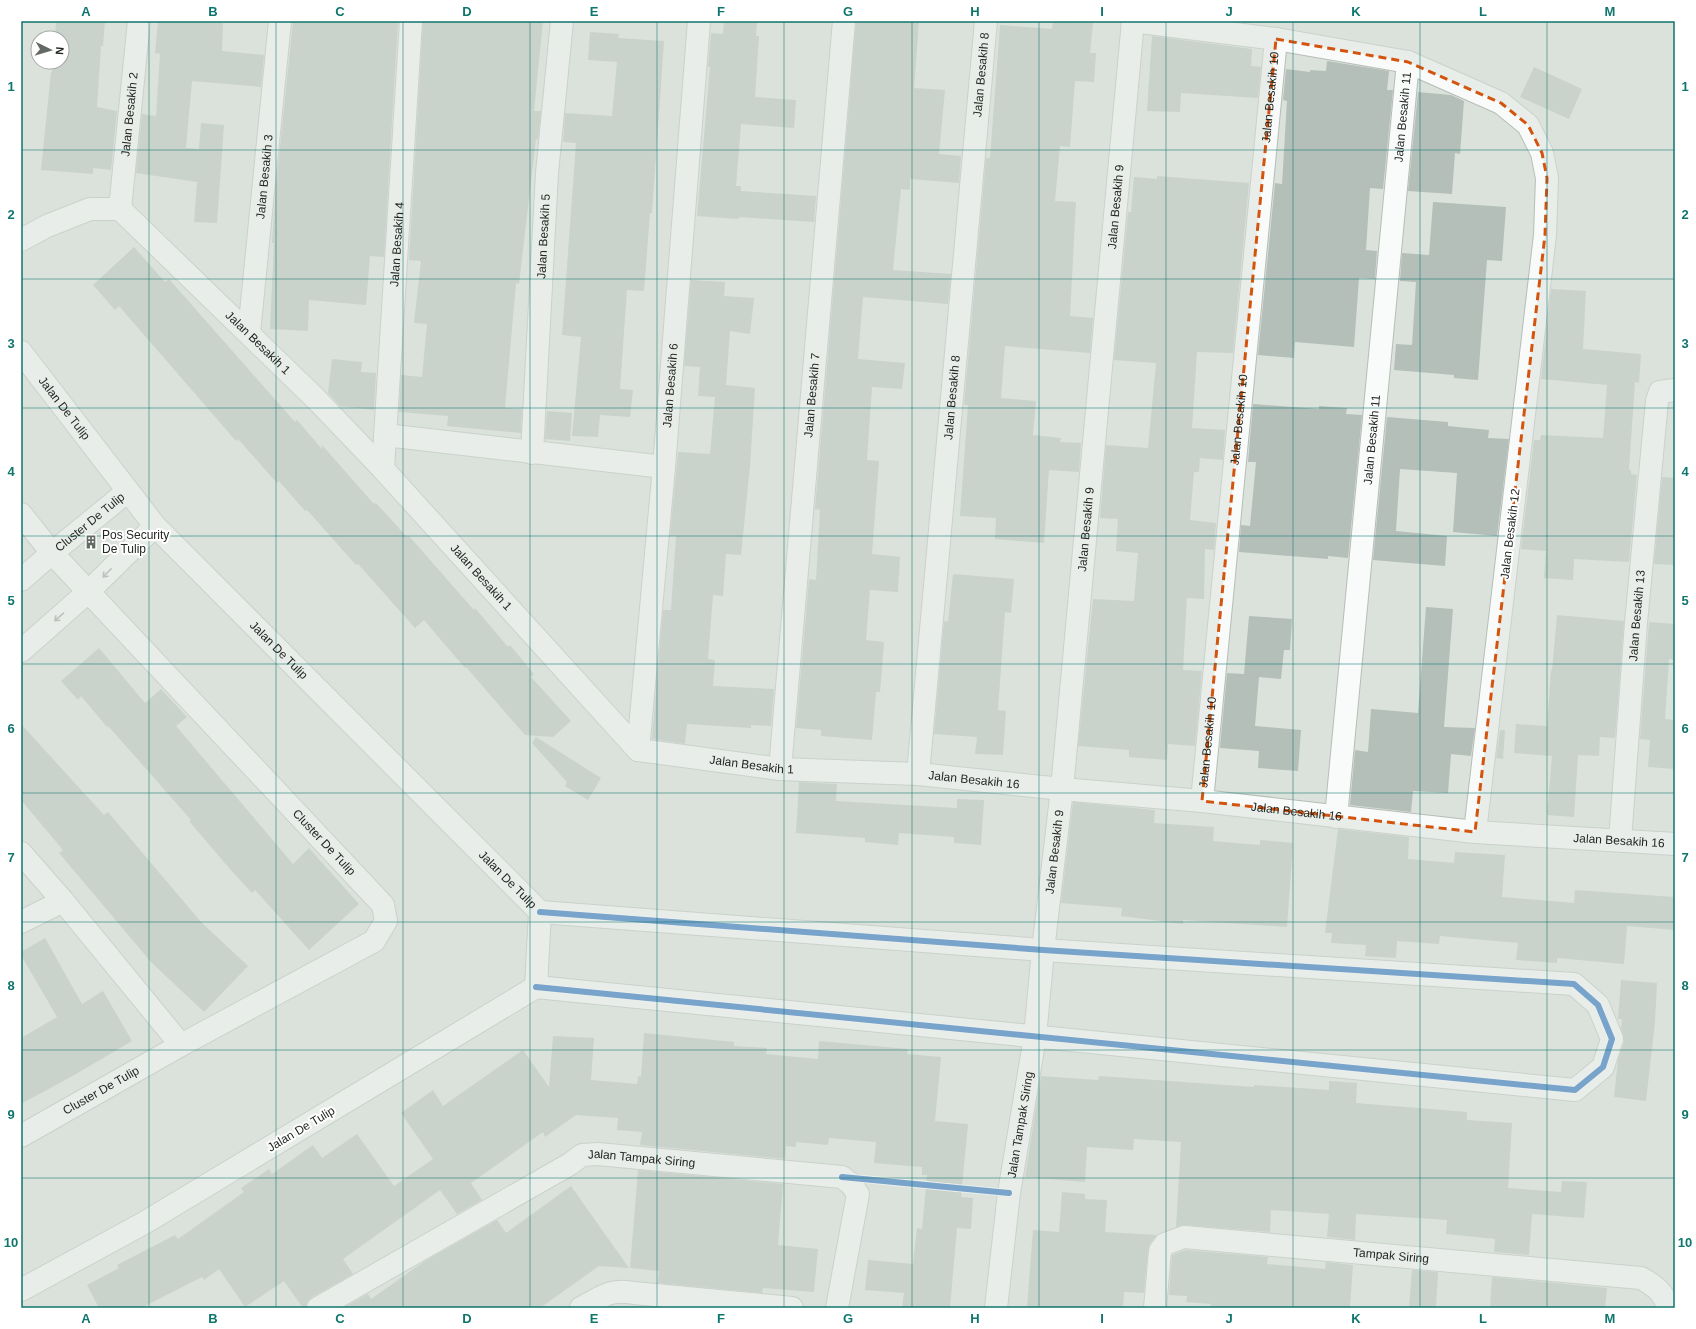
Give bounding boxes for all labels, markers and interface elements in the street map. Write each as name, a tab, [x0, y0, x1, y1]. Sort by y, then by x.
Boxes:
text: A	[81, 4, 91, 19]
text: B	[208, 4, 218, 19]
text: C	[335, 4, 345, 19]
text: D	[462, 4, 472, 19]
text: E	[590, 4, 599, 19]
text: F	[717, 4, 725, 19]
text: G	[843, 4, 853, 19]
text: H	[970, 4, 980, 19]
text: I	[1100, 4, 1104, 19]
text: J	[1225, 4, 1233, 19]
text: K	[1351, 4, 1361, 19]
text: L	[1479, 4, 1487, 19]
text: M	[1605, 4, 1615, 19]
north arrow	[30, 30, 70, 70]
street label: Jalan Besakih 8	[970, 32, 992, 118]
text: N	[54, 46, 66, 55]
street label: Jalan Besakih 10	[1259, 51, 1282, 144]
street label: Jalan Besakih 2	[118, 71, 141, 157]
street label: Jalan Besakih 11	[1391, 71, 1414, 163]
text: 1	[7, 79, 15, 94]
text: 1	[1681, 79, 1689, 94]
street label: Jalan Besakih 3	[253, 134, 276, 220]
street label: Jalan Besakih 9	[1105, 164, 1127, 250]
street label: Jalan Besakih 5	[534, 193, 553, 279]
street label: Jalan Besakih 4	[387, 201, 407, 287]
text: 2	[7, 207, 15, 222]
text: 2	[1681, 207, 1689, 222]
street label: Jalan Besakih 1	[223, 308, 293, 377]
text: 3	[7, 336, 15, 351]
text: 3	[1681, 336, 1689, 351]
street label: Jalan Besakih 6	[660, 342, 681, 428]
street label: Jalan Besakih 7	[801, 352, 823, 438]
street label: Jalan Besakih 8	[941, 354, 963, 440]
street label: Jalan Besakih 10	[1228, 373, 1250, 466]
street label: Jalan De Tulip	[36, 374, 93, 443]
street label: Jalan Besakih 11	[1361, 394, 1383, 485]
text: 4	[7, 464, 15, 479]
text: 4	[1681, 464, 1689, 479]
street label: Jalan Besakih 9	[1075, 486, 1097, 572]
street label: Jalan Besakih 12	[1497, 487, 1523, 580]
street label: Cluster De Tulip	[52, 489, 128, 555]
place label: Pos Security De Tulip	[102, 528, 169, 556]
building icon: Pos Security De Tulip	[83, 534, 99, 550]
street label: Jalan Besakih 1	[448, 541, 515, 614]
one-way arrow	[102, 568, 112, 578]
street label: Jalan Besakih 13	[1626, 569, 1648, 662]
text: 5	[7, 593, 15, 608]
text: 5	[1681, 593, 1689, 608]
one-way arrow	[55, 612, 65, 621]
street label: Jalan De Tulip	[247, 618, 311, 682]
street label: Jalan Besakih 10	[1196, 696, 1219, 789]
text: 6	[7, 721, 15, 736]
text: 6	[1681, 721, 1689, 736]
street label: Jalan Besakih 1	[709, 753, 794, 777]
street label: Jalan Besakih 16	[928, 768, 1021, 792]
street label: Jalan Besakih 16	[1250, 800, 1343, 824]
street label: Cluster De Tulip	[290, 806, 359, 879]
street label: Jalan Besakih 9	[1043, 809, 1067, 895]
street label: Jalan Besakih 16	[1573, 831, 1665, 850]
street label: Jalan De Tulip	[476, 848, 540, 912]
text: 7	[7, 850, 15, 865]
text: 7	[1681, 850, 1689, 865]
text: 8	[7, 978, 15, 993]
text: 8	[1681, 978, 1689, 993]
street label: Cluster De Tulip	[60, 1063, 142, 1118]
street label: Jalan Tampak Siring	[1005, 1070, 1036, 1179]
street label: Jalan De Tulip	[265, 1103, 337, 1155]
text: 9	[7, 1107, 15, 1122]
text: 9	[1681, 1107, 1689, 1122]
street label: Jalan Tampak Siring	[587, 1147, 696, 1170]
text: 10	[4, 1235, 18, 1250]
text: 10	[1678, 1235, 1692, 1250]
street label: Tampak Siring	[1353, 1245, 1430, 1266]
text: A	[81, 1311, 91, 1326]
text: B	[208, 1311, 218, 1326]
text: C	[335, 1311, 345, 1326]
text: D	[462, 1311, 472, 1326]
text: E	[590, 1311, 599, 1326]
text: F	[717, 1311, 725, 1326]
text: G	[843, 1311, 853, 1326]
text: H	[970, 1311, 980, 1326]
text: I	[1100, 1311, 1104, 1326]
text: J	[1225, 1311, 1233, 1326]
text: K	[1351, 1311, 1361, 1326]
text: L	[1479, 1311, 1487, 1326]
text: M	[1605, 1311, 1615, 1326]

